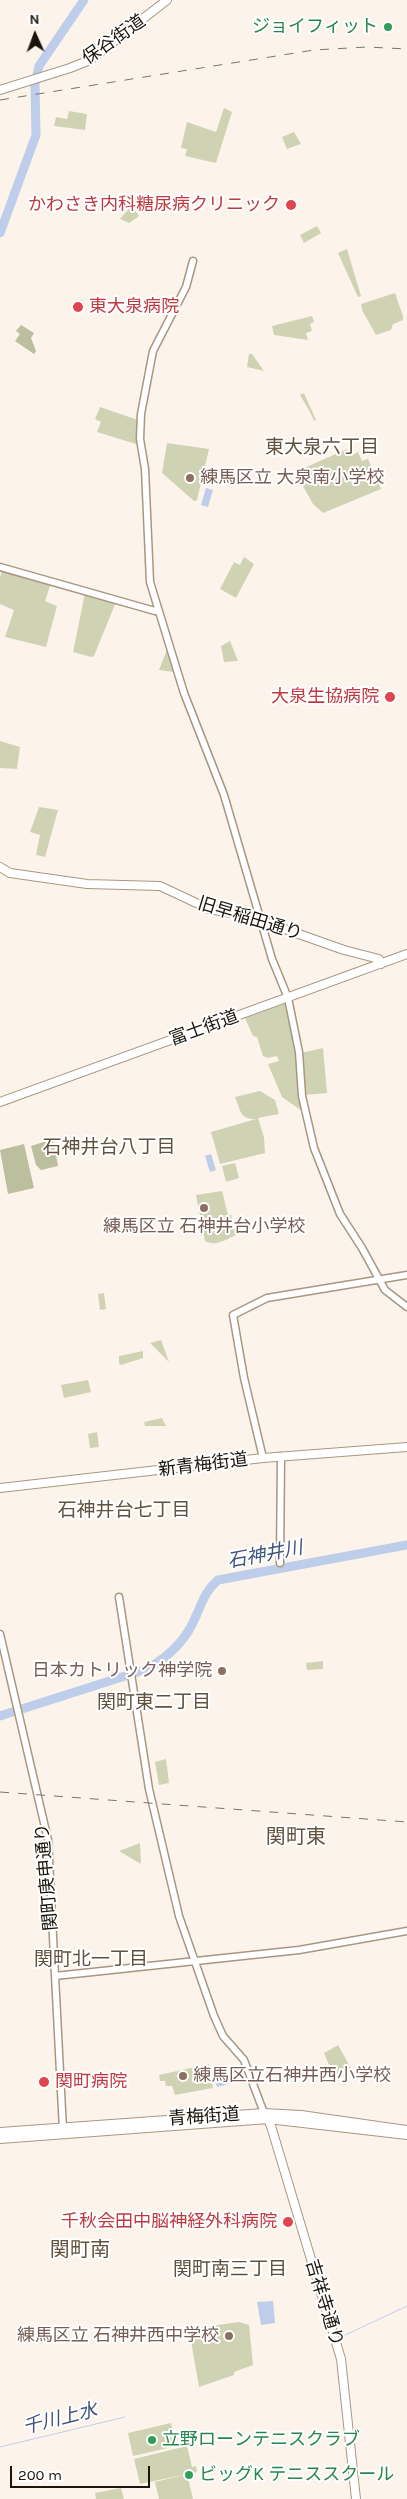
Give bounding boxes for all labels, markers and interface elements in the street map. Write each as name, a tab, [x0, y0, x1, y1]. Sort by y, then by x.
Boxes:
north arrow	[10, 10, 60, 60]
text: N	[29, 11, 40, 28]
street label: 保谷街道	[78, 11, 150, 69]
place label: ジョイフィット	[252, 16, 378, 38]
marker: ジョイフィット	[382, 21, 394, 33]
place label: かわさき内科糖尿病クリニック	[28, 194, 280, 216]
marker: かわさき内科糖尿病クリニック	[284, 198, 298, 212]
place label: 東大泉病院	[89, 296, 179, 318]
marker: 東大泉病院	[71, 300, 85, 314]
district label: 東大泉六丁目	[265, 437, 379, 459]
place label: 練馬区立 大泉南小学校	[200, 467, 384, 489]
marker: 練馬区立 大泉南小学校	[184, 472, 196, 484]
place label: 大泉生協病院	[271, 686, 379, 708]
marker: 大泉生協病院	[383, 690, 397, 704]
street label: 旧早稲田通り	[195, 893, 305, 945]
street label: 富士街道	[166, 1006, 242, 1050]
district label: 石神井台八丁目	[43, 1137, 175, 1159]
marker: 練馬区立 石神井台小学校	[198, 1202, 210, 1214]
place label: 練馬区立 石神井台小学校	[103, 1216, 305, 1238]
street label: 新青梅街道	[157, 1449, 249, 1481]
district label: 石神井台七丁目	[58, 1500, 190, 1522]
water label: 石神井川	[226, 1537, 304, 1573]
place label: 日本カトリック神学院	[32, 1660, 212, 1682]
marker: 日本カトリック神学院	[216, 1665, 228, 1677]
district label: 関町東二丁目	[97, 1692, 211, 1714]
street label: 関町庚申通り	[32, 1822, 62, 1932]
district label: 関町東	[266, 1825, 326, 1849]
district label: 関町北一丁目	[34, 1949, 148, 1971]
place label: 練馬区立石神井西小学校	[193, 2065, 391, 2087]
marker: 練馬区立石神井西小学校	[177, 2070, 189, 2082]
place label: 関町病院	[55, 2071, 127, 2093]
marker: 関町病院	[37, 2075, 51, 2089]
street label: 青梅街道	[167, 2104, 241, 2130]
place label: 千秋会田中脳神経外科病院	[61, 2211, 277, 2233]
marker: 千秋会田中脳神経外科病院	[281, 2215, 295, 2229]
district label: 関町南	[50, 2238, 110, 2262]
street label: 吉祥寺通り	[301, 2257, 347, 2349]
district label: 関町南三丁目	[173, 2259, 287, 2281]
place label: 練馬区立 石神井西中学校	[17, 2325, 219, 2347]
marker: 練馬区立 石神井西中学校	[223, 2330, 235, 2342]
water label: 千川上水	[20, 2399, 100, 2439]
place label: 立野ローンテニスクラブ	[162, 2429, 360, 2451]
marker: 立野ローンテニスクラブ	[146, 2434, 158, 2446]
scale bar	[12, 2456, 152, 2488]
place label: ビッグK テニススクール	[199, 2464, 394, 2486]
text: 200 m	[18, 2466, 62, 2484]
marker: ビッグK テニススクール	[183, 2469, 195, 2481]

